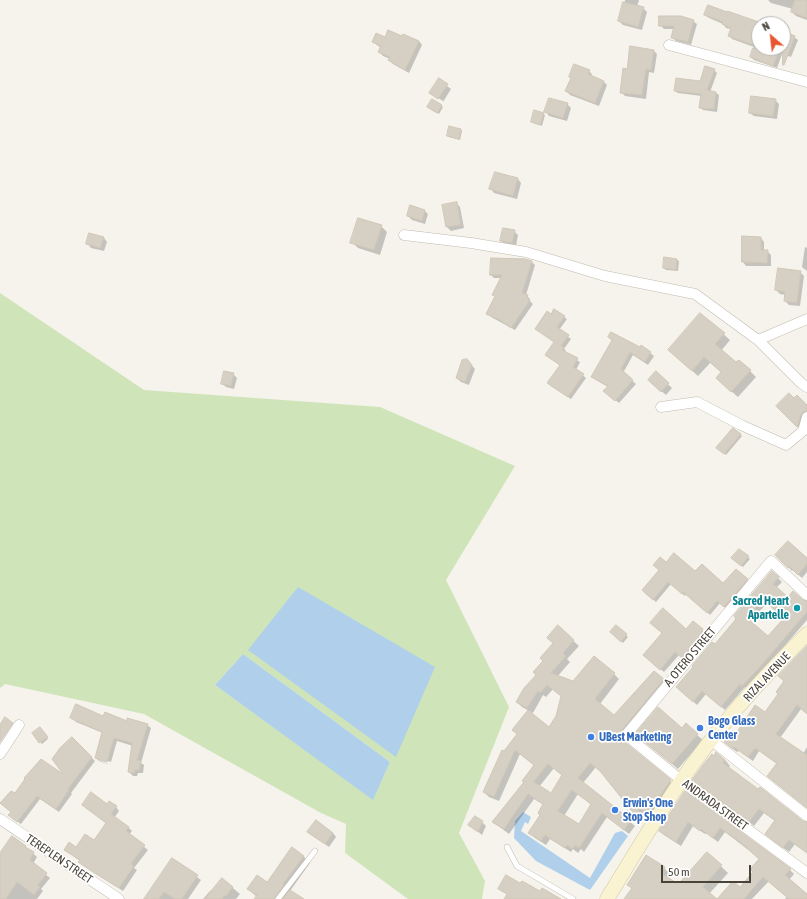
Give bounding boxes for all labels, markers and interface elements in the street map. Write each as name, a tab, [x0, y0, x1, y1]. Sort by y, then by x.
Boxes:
north arrow	[751, 16, 791, 56]
text: N	[760, 19, 772, 33]
place label: Sacred Heart Apartelle	[733, 594, 789, 622]
marker: Sacred Heart Apartelle	[792, 603, 802, 613]
street label: A. OTERO STREET	[661, 624, 719, 690]
street label: RIZAL AVENUE	[740, 649, 794, 705]
place label: Bogo Glass Center	[708, 714, 755, 742]
marker: Bogo Glass Center	[695, 723, 705, 733]
place label: UBest Marketing	[599, 730, 671, 744]
marker: UBest Marketing	[586, 732, 596, 742]
street label: ANDRADA STREET	[679, 776, 751, 834]
place label: Erwin's One Stop Shop	[623, 796, 673, 824]
marker: Erwin's One Stop Shop	[610, 805, 620, 815]
street label: TEREPLEN STREET	[23, 831, 95, 887]
scale bar	[663, 857, 753, 883]
text: 50 m	[668, 865, 690, 879]

